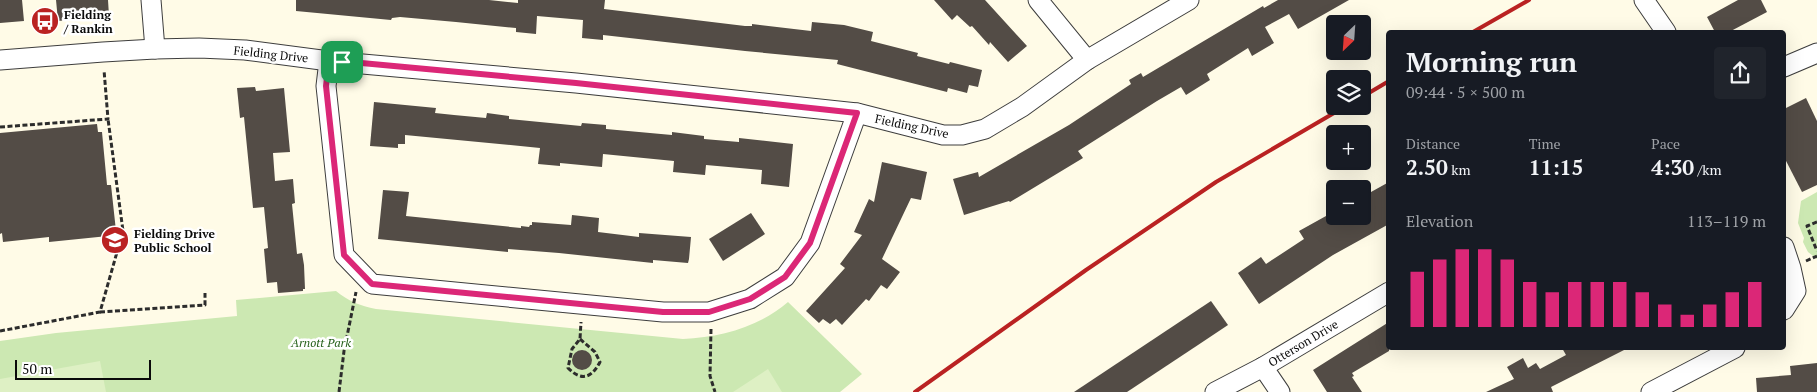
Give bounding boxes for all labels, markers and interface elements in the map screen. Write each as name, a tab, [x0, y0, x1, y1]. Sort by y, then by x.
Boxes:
bus stop icon: Fielding / Rankin	[30, 6, 60, 36]
place label: Fielding / Rankin	[63, 7, 113, 36]
north arrow	[1326, 15, 1371, 60]
map controls	[1326, 15, 1371, 225]
pin	[321, 41, 363, 83]
street label: Fielding Drive	[233, 43, 309, 65]
text: Morning run	[1406, 43, 1577, 80]
button: share	[1714, 47, 1766, 99]
icon: arrive	[328, 48, 356, 76]
button: layers	[1326, 70, 1371, 115]
text: 09:44 · 5 × 500 m	[1406, 81, 1525, 103]
street label: Fielding Drive	[874, 111, 950, 141]
button: +	[1326, 125, 1371, 170]
text: Distance	[1406, 134, 1460, 153]
text: Time	[1529, 134, 1561, 153]
text: Pace	[1651, 134, 1680, 153]
text: 2.50	[1406, 153, 1448, 181]
text: 11:15	[1529, 153, 1583, 181]
text: 4:30	[1651, 153, 1694, 181]
text: km	[1448, 160, 1471, 179]
text: /km	[1694, 160, 1722, 179]
button: −	[1326, 180, 1371, 225]
text: Elevation	[1406, 210, 1473, 232]
text: 113–119 m	[1687, 210, 1766, 232]
school or university icon: Fielding Drive Public School	[100, 225, 130, 255]
place label: Fielding Drive Public School	[134, 226, 215, 255]
street label: Otterson Drive	[1265, 316, 1341, 370]
park label: Arnott Park	[290, 335, 351, 350]
scale bar	[15, 357, 151, 380]
text: 50 m	[22, 359, 52, 378]

